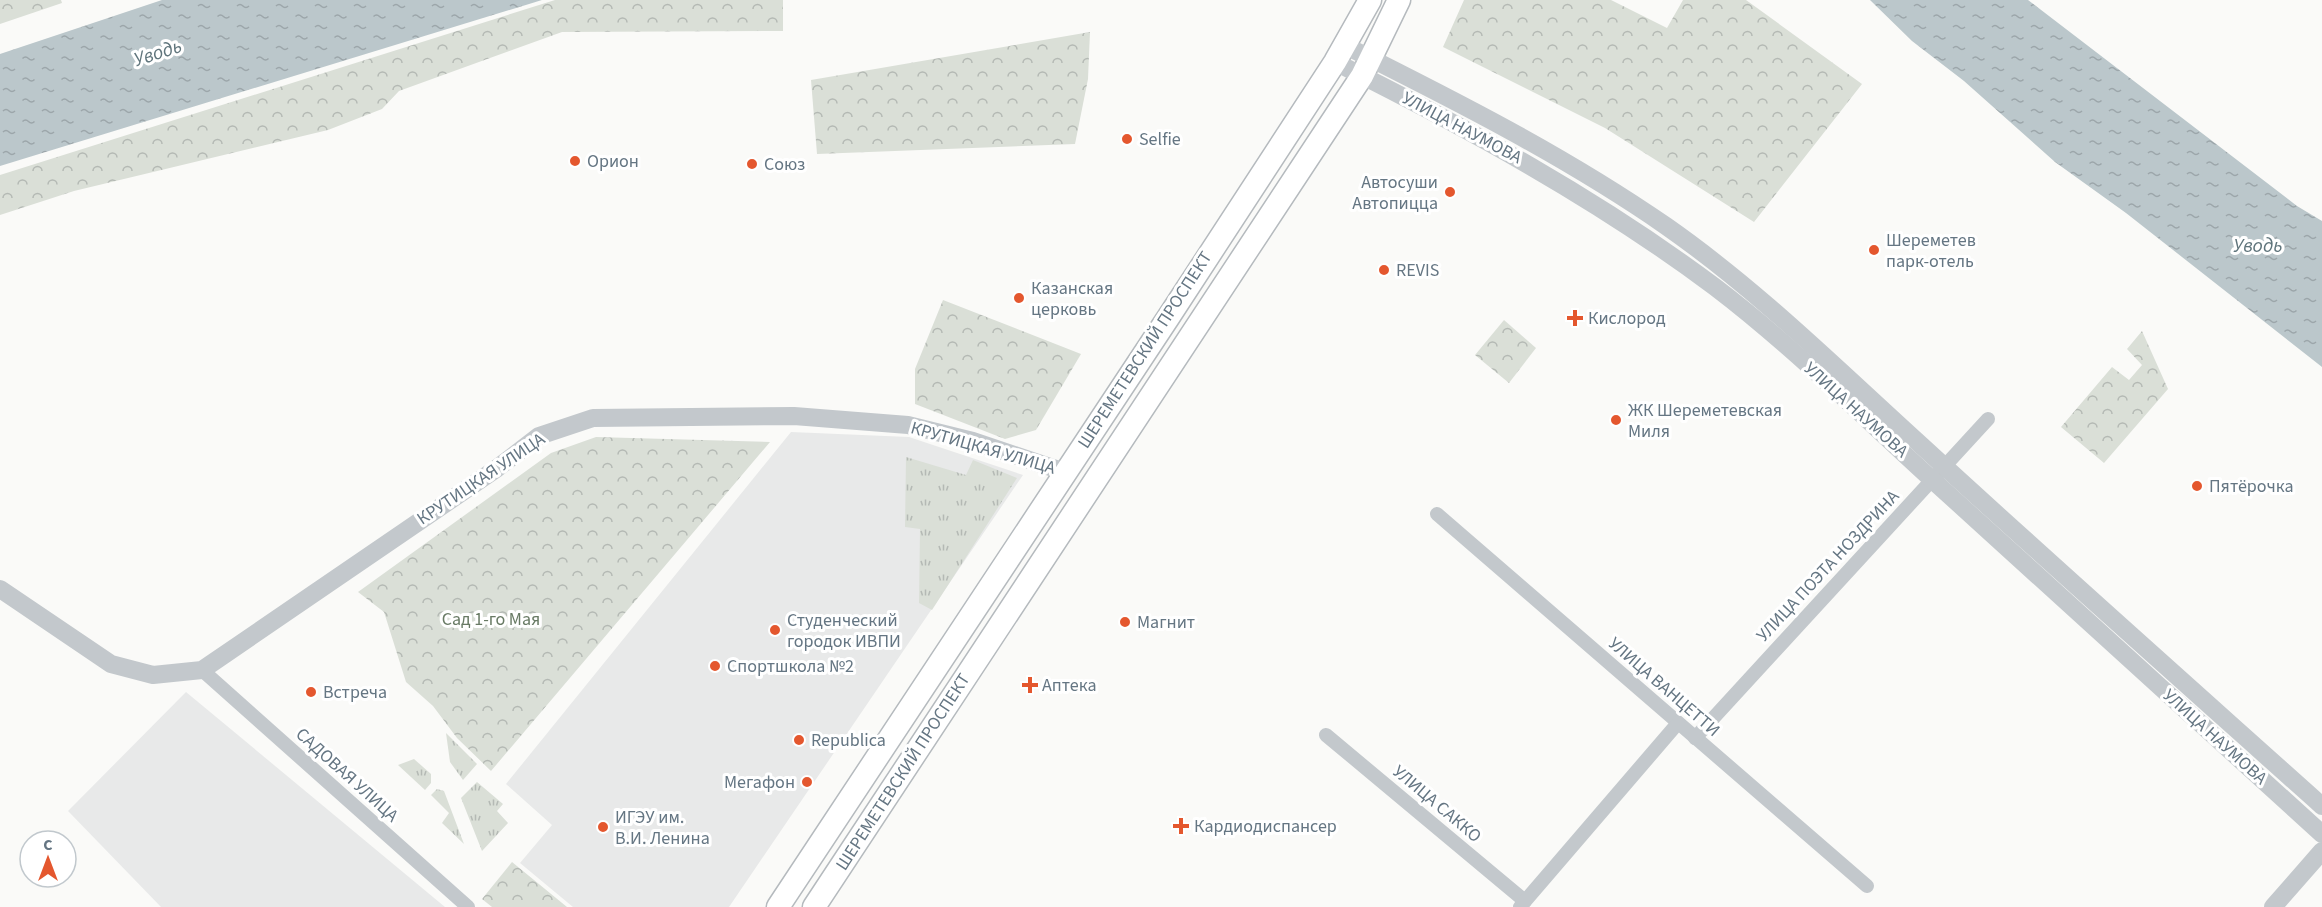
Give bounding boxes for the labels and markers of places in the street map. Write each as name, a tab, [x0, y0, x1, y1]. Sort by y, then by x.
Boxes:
place label: Selfie	[1139, 127, 1181, 152]
marker: Selfie	[1120, 132, 1134, 146]
place label: Орион	[587, 149, 639, 174]
place label: Союз	[764, 152, 805, 177]
marker: Орион	[568, 154, 582, 168]
marker: Союз	[745, 157, 759, 171]
place label: Автосуши Автопицца	[1352, 170, 1438, 216]
marker: Автосуши Автопицца	[1443, 185, 1457, 199]
place label: Шереметев парк-отель	[1886, 228, 1976, 274]
marker: Шереметев парк-отель	[1867, 243, 1881, 257]
place label: REVIS	[1396, 258, 1439, 283]
marker: REVIS	[1377, 263, 1391, 277]
place label: Казанская церковь	[1031, 276, 1113, 322]
marker: Казанская церковь	[1012, 291, 1026, 305]
place label: Кислород	[1588, 306, 1666, 331]
marker: Кислород	[1566, 309, 1584, 327]
place label: ЖК Шереметевская Миля	[1628, 398, 1782, 444]
marker: ЖК Шереметевская Миля	[1609, 413, 1623, 427]
place label: Пятёрочка	[2209, 474, 2294, 499]
marker: Пятёрочка	[2190, 479, 2204, 493]
place label: Студенческий городок ИВПИ	[787, 608, 901, 654]
place label: Магнит	[1137, 610, 1195, 635]
marker: Магнит	[1118, 615, 1132, 629]
marker: Студенческий городок ИВПИ	[768, 623, 782, 637]
place label: Спортшкола №2	[727, 654, 854, 679]
marker: Спортшкола №2	[708, 659, 722, 673]
place label: Аптека	[1042, 673, 1097, 698]
marker: Аптека	[1023, 678, 1037, 692]
place label: Встреча	[323, 680, 387, 705]
marker: Встреча	[304, 685, 318, 699]
place label: Republica	[811, 728, 886, 753]
marker: Republica	[792, 733, 806, 747]
place label: Мегафон	[724, 770, 795, 795]
marker: Мегафон	[800, 775, 814, 789]
place label: ИГЭУ им. В.И. Ленина	[615, 805, 710, 851]
place label: Кардиодиспансер	[1194, 814, 1337, 839]
marker: Кардиодиспансер	[1172, 817, 1190, 835]
marker: ИГЭУ им. В.И. Ленина	[596, 820, 610, 834]

